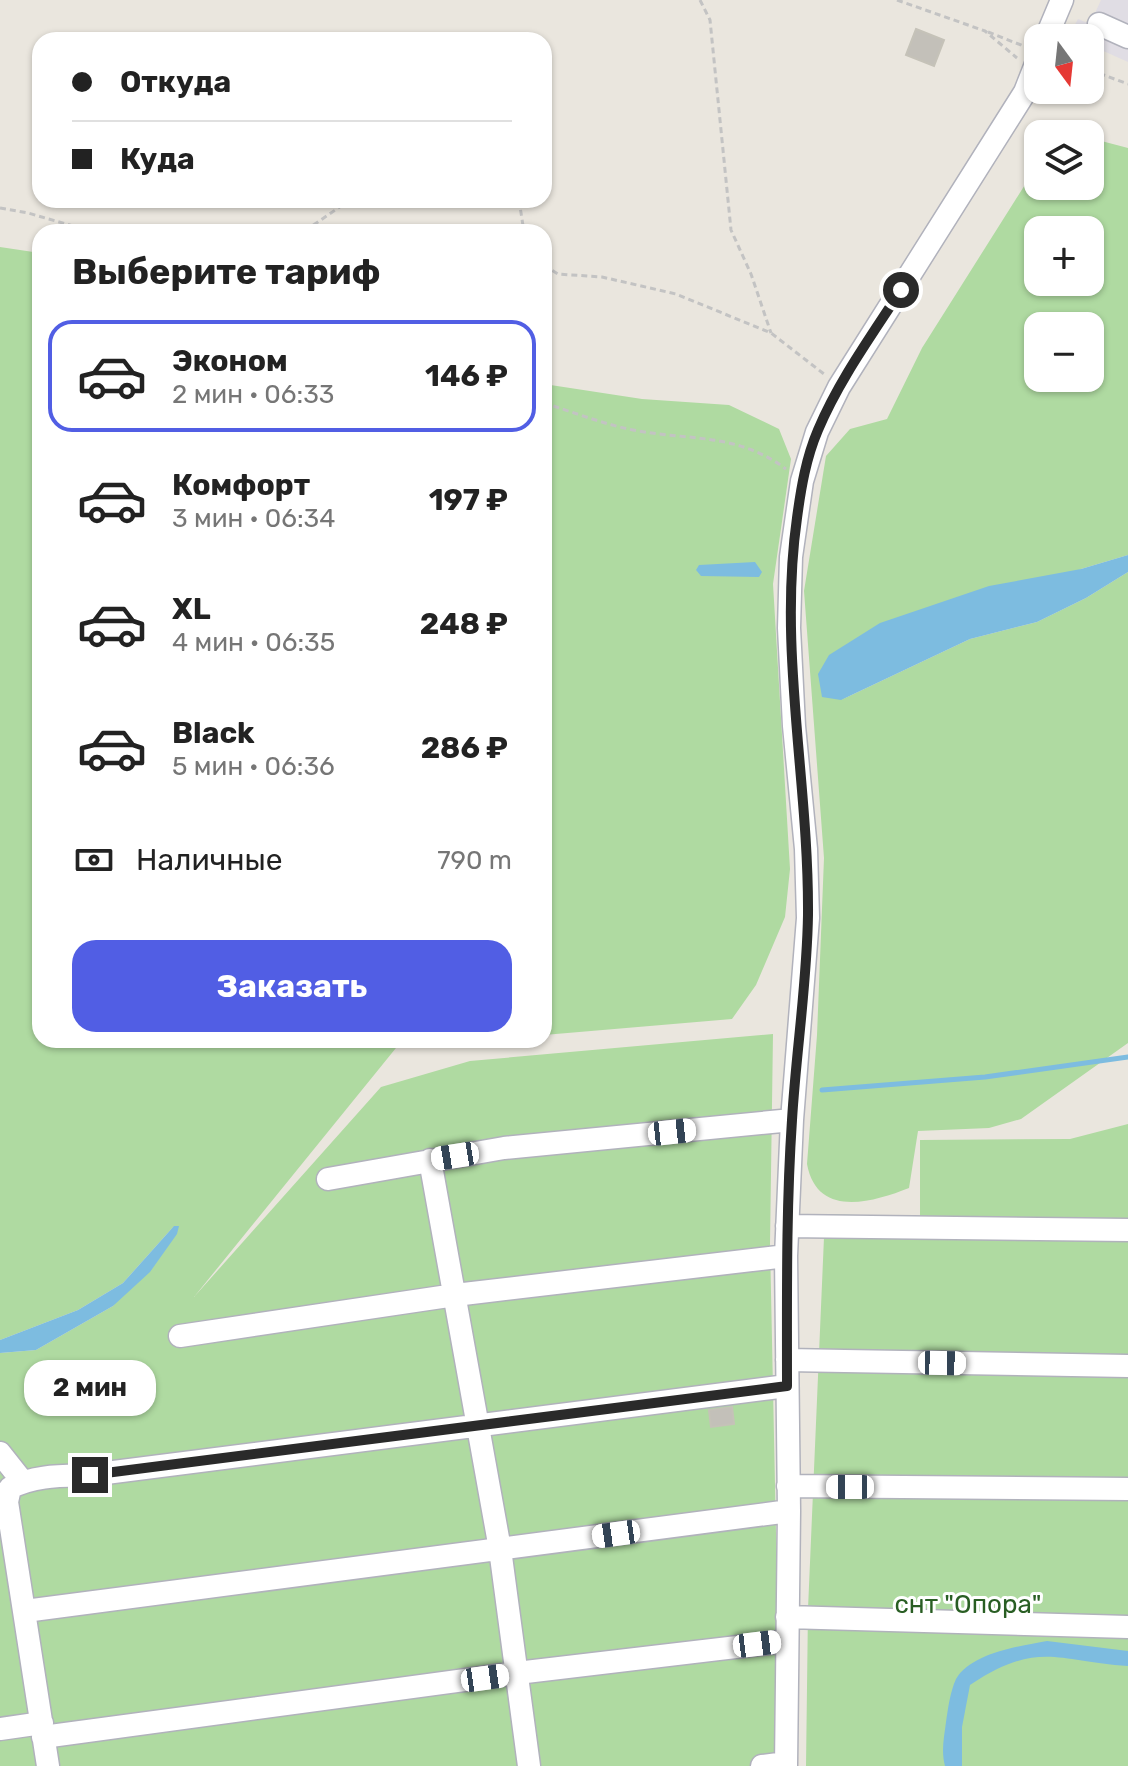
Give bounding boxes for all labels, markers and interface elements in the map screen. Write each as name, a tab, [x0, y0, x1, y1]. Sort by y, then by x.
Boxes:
north arrow	[1024, 24, 1104, 104]
map controls	[1024, 24, 1104, 392]
text: Откуда	[120, 64, 231, 100]
button: layers	[1024, 120, 1104, 200]
text: Куда	[120, 141, 195, 177]
button: +	[1024, 216, 1104, 296]
text: Выберите тариф	[72, 250, 381, 293]
route start	[883, 272, 919, 308]
button: −	[1024, 312, 1104, 392]
icon: car	[76, 340, 148, 412]
text: Эконом	[172, 343, 288, 379]
text: 146 ₽	[425, 358, 508, 394]
text: 2 мин · 06:33	[172, 379, 334, 410]
icon: car	[76, 464, 148, 536]
text: Комфорт	[172, 467, 310, 503]
text: 197 ₽	[429, 482, 508, 518]
text: 3 мин · 06:34	[172, 503, 335, 534]
icon: car	[76, 588, 148, 660]
text: XL	[172, 591, 211, 627]
text: 248 ₽	[420, 606, 508, 642]
text: 4 мин · 06:35	[172, 627, 335, 658]
icon: car	[76, 712, 148, 784]
text: Black	[172, 715, 255, 751]
text: 286 ₽	[421, 730, 508, 766]
text: 5 мин · 06:36	[172, 751, 335, 782]
icon: cash	[72, 838, 116, 882]
text: Наличные	[136, 842, 282, 878]
text: 790 m	[437, 845, 512, 876]
button: Заказать	[72, 940, 512, 1032]
car	[647, 1118, 697, 1146]
car	[429, 1140, 481, 1172]
car	[918, 1351, 966, 1375]
callout: 2 мин	[24, 1359, 156, 1415]
text: 2 мин	[53, 1372, 127, 1403]
route end	[72, 1457, 108, 1493]
car	[826, 1475, 874, 1499]
car	[591, 1519, 641, 1549]
park label: снт "Опора"	[894, 1589, 1042, 1620]
car	[732, 1629, 782, 1659]
car	[460, 1663, 510, 1693]

